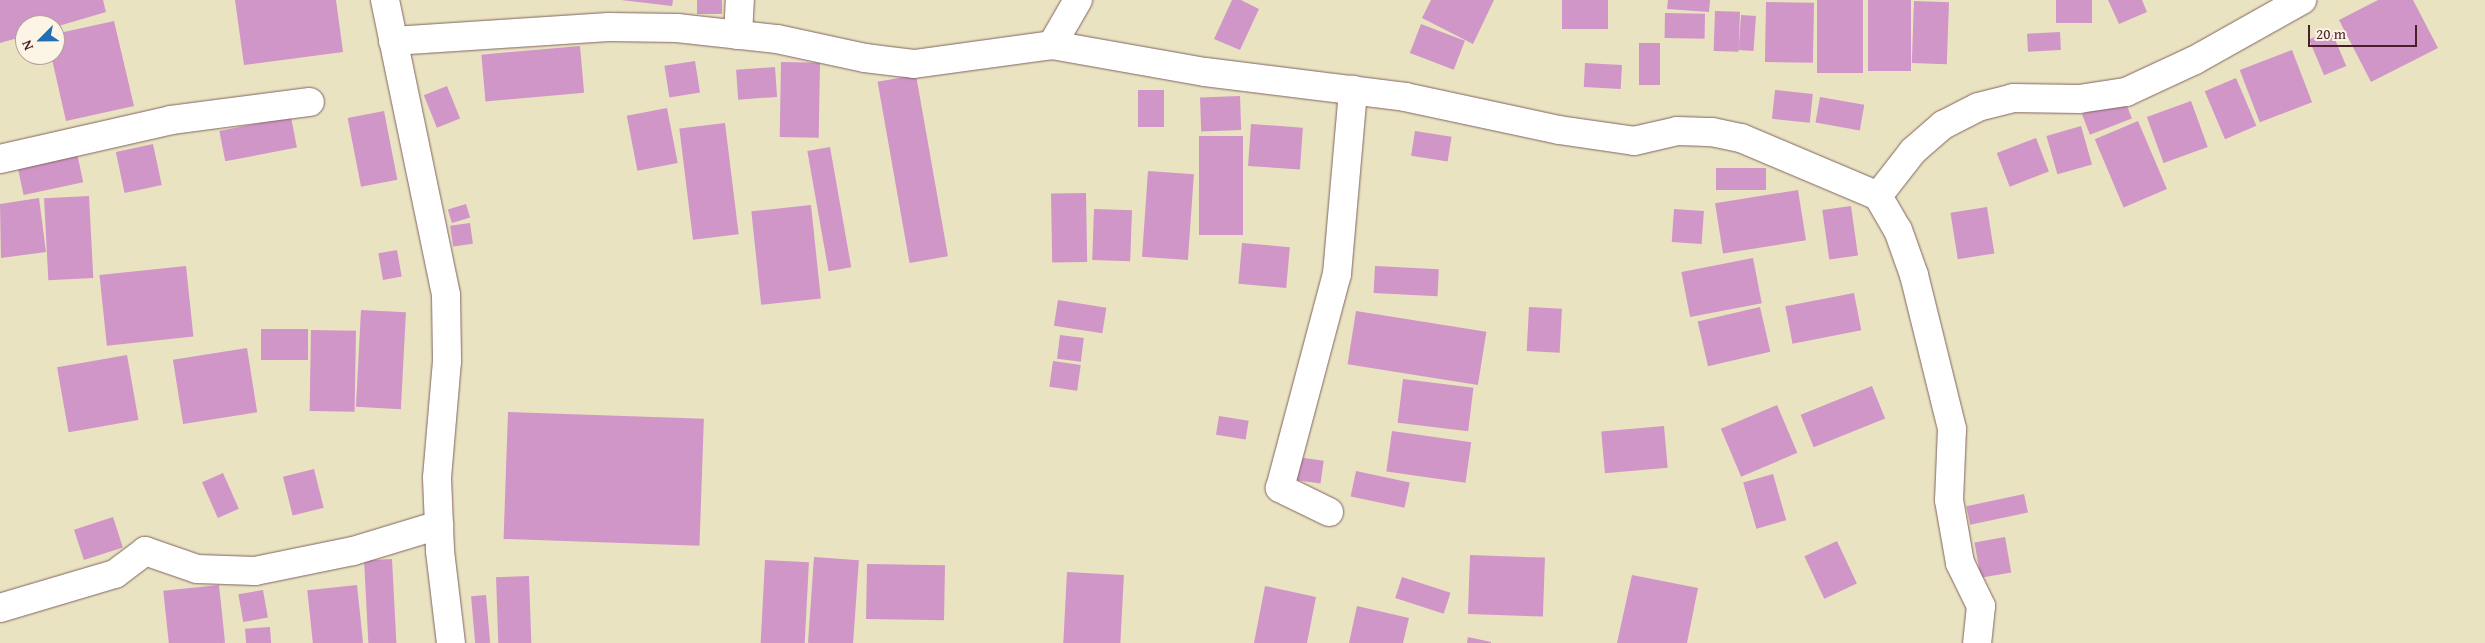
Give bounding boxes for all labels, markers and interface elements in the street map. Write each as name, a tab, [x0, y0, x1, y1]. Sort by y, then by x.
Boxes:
north arrow	[15, 15, 65, 65]
scale bar	[2310, 15, 2419, 47]
text: 20 m	[2316, 23, 2346, 44]
text: N	[16, 37, 38, 54]

